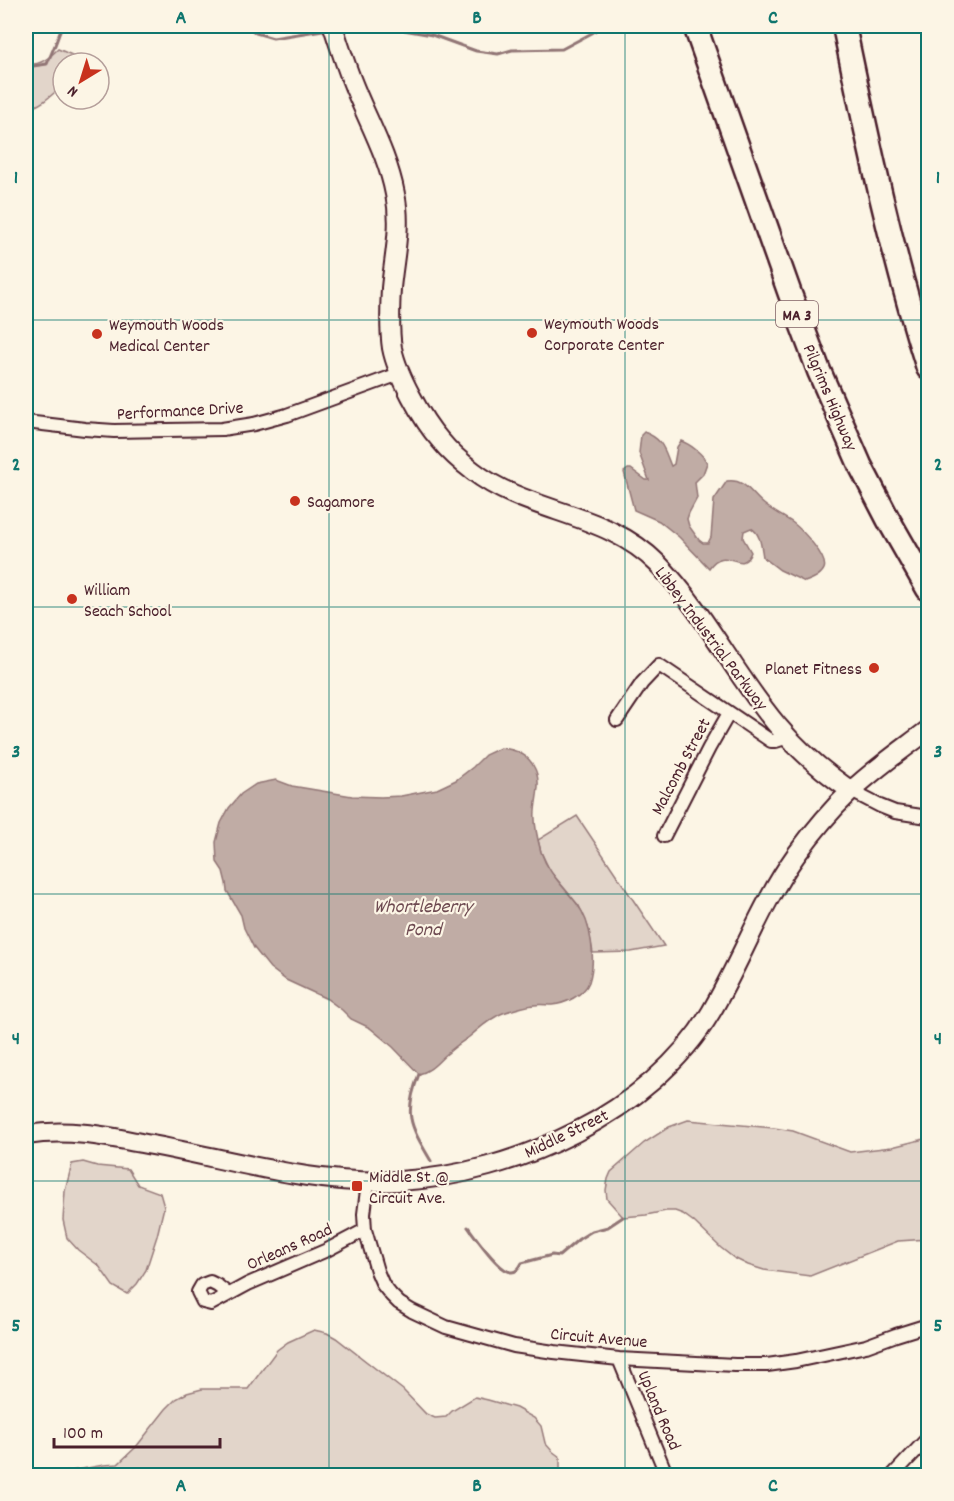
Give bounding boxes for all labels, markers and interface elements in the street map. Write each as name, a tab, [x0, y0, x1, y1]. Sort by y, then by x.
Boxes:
text: A	[176, 5, 187, 33]
text: B	[472, 5, 482, 33]
text: C	[768, 5, 778, 33]
north arrow	[51, 51, 111, 111]
text: N	[63, 79, 83, 102]
text: 1	[14, 165, 18, 193]
text: 1	[936, 165, 940, 193]
road number: MA 3	[776, 301, 818, 327]
place label: Weymouth Woods Corporate Center	[544, 313, 664, 359]
place label: Weymouth Woods Medical Center	[109, 314, 224, 360]
marker: Weymouth Woods Corporate Center	[525, 326, 539, 340]
marker: Weymouth Woods Medical Center	[90, 327, 104, 341]
street label: Pilgrims Highway	[795, 341, 863, 456]
street label: Performance Drive	[116, 397, 244, 428]
text: 2	[12, 452, 20, 480]
text: 2	[934, 452, 942, 480]
place label: Sagamore	[307, 491, 375, 516]
marker: Sagamore	[288, 494, 302, 508]
street label: Libbey Industrial Parkway	[647, 562, 773, 717]
place label: William Seach School	[84, 579, 172, 625]
marker: William Seach School	[65, 592, 79, 606]
place label: Planet Fitness	[765, 658, 862, 683]
marker: Planet Fitness	[867, 661, 881, 675]
street label: Malcomb Street	[646, 714, 718, 820]
text: 3	[12, 739, 20, 767]
text: 3	[934, 739, 942, 767]
water label: Whortleberry Pond	[374, 894, 475, 945]
text: 4	[12, 1026, 20, 1054]
text: 4	[934, 1026, 942, 1054]
street label: Middle Street	[521, 1104, 614, 1166]
place label: Middle St @ Circuit Ave.	[369, 1166, 449, 1212]
marker: Middle St @ Circuit Ave.	[350, 1179, 364, 1193]
street label: Orleans Road	[243, 1218, 337, 1278]
text: 5	[11, 1313, 21, 1341]
text: 5	[933, 1313, 943, 1341]
street label: Circuit Avenue	[549, 1323, 648, 1356]
street label: Upland Road	[630, 1367, 686, 1455]
scale bar	[54, 1411, 220, 1449]
text: 100 m	[63, 1422, 103, 1447]
text: A	[176, 1473, 187, 1501]
text: B	[472, 1473, 482, 1501]
text: C	[768, 1473, 778, 1501]

